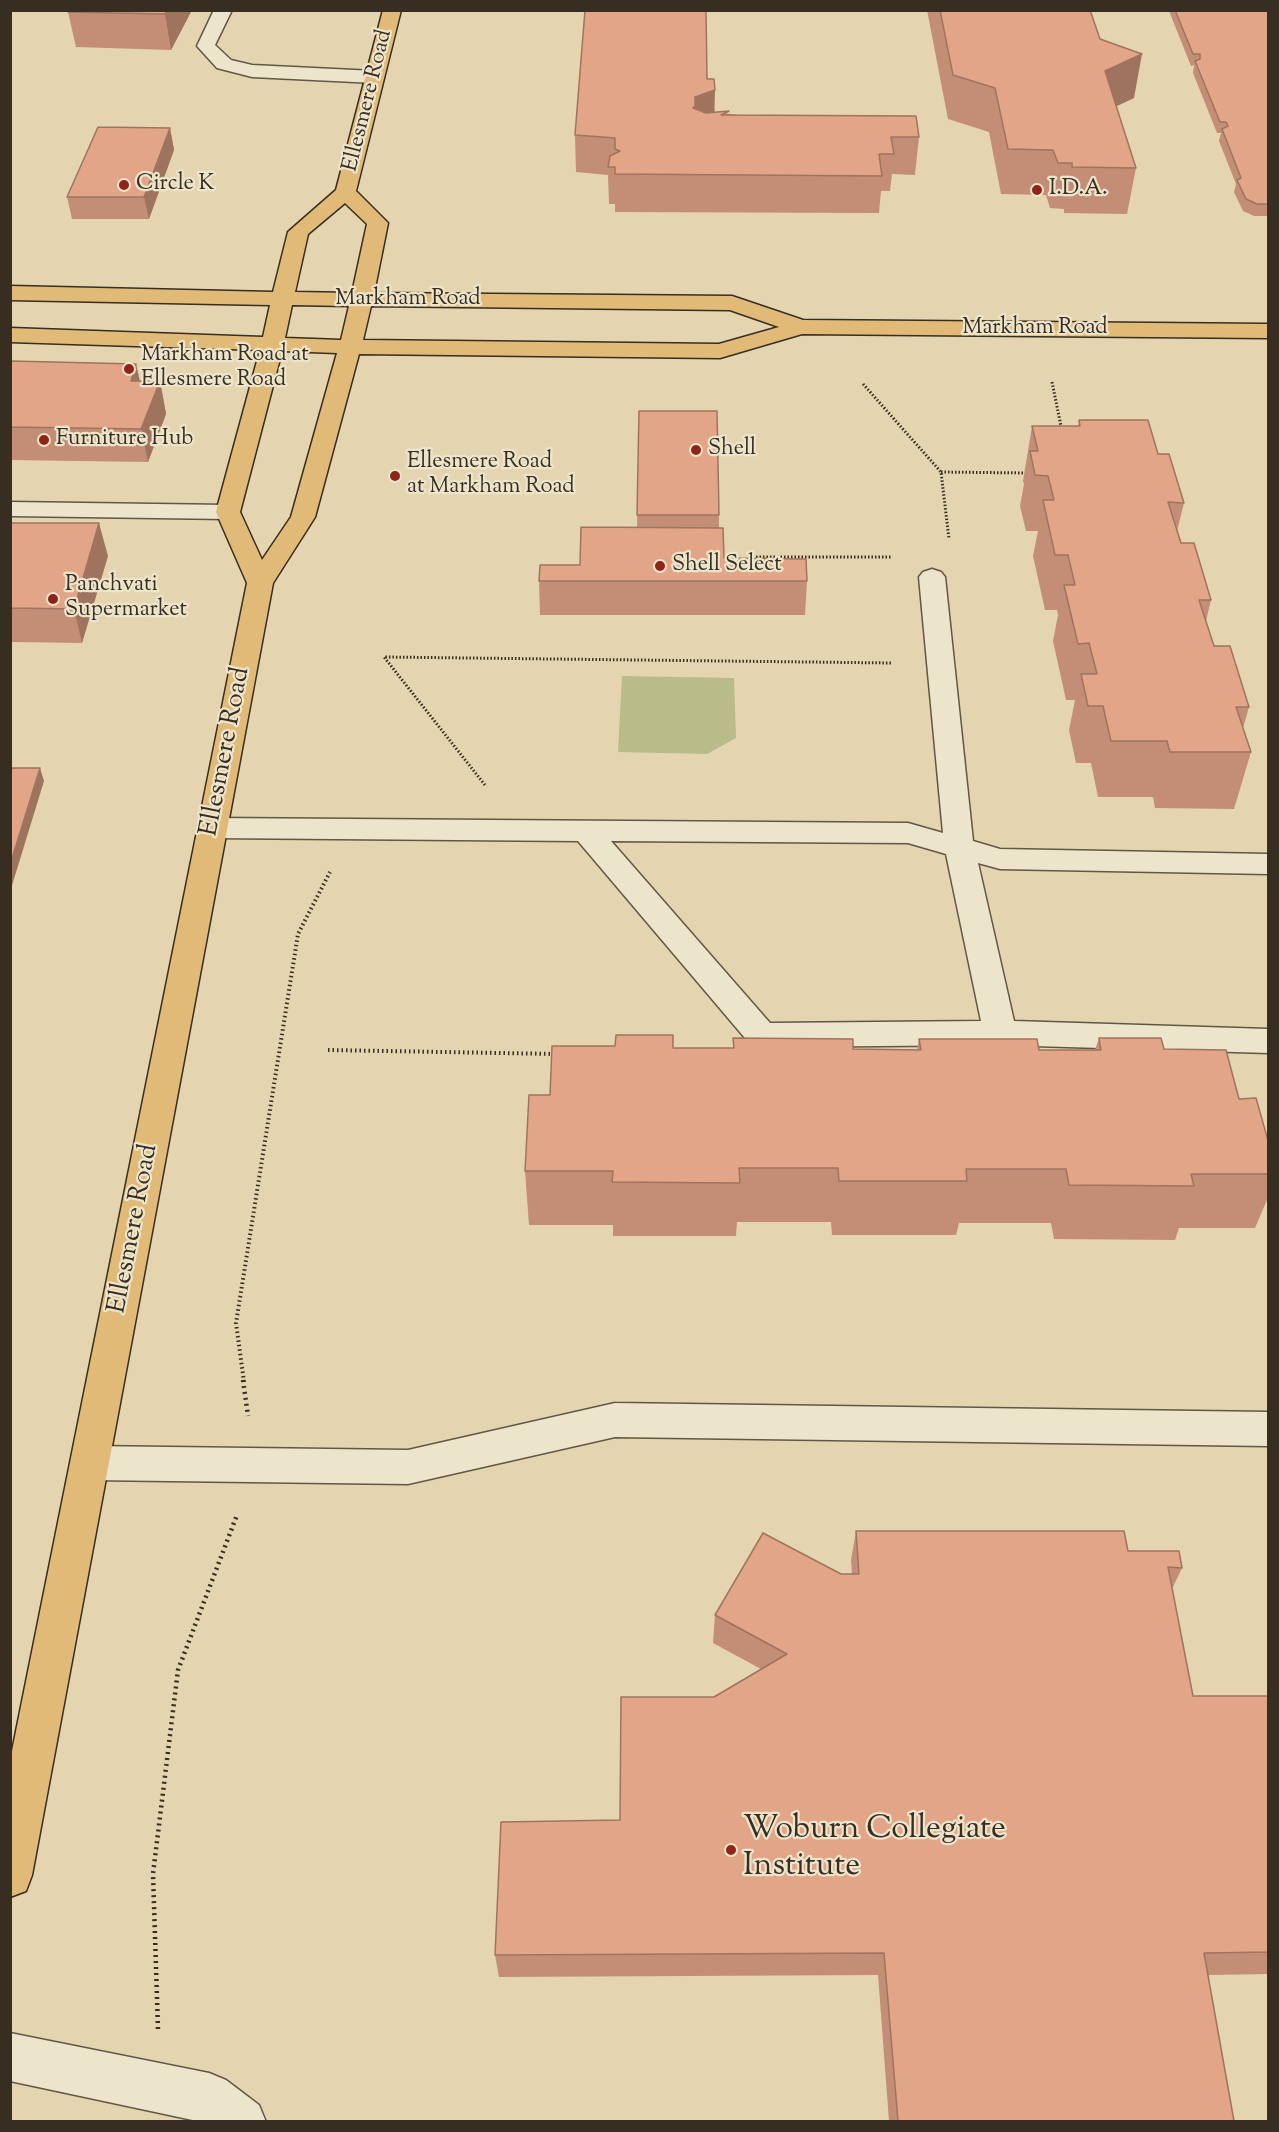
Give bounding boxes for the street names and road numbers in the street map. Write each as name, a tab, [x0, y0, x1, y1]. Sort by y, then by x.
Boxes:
street label: Ellesmere Road	[339, 27, 399, 175]
street label: Markham Road	[335, 287, 481, 313]
street label: Markham Road	[962, 316, 1108, 342]
street label: Ellesmere Road	[195, 665, 259, 839]
street label: Ellesmere Road	[103, 1142, 167, 1316]

